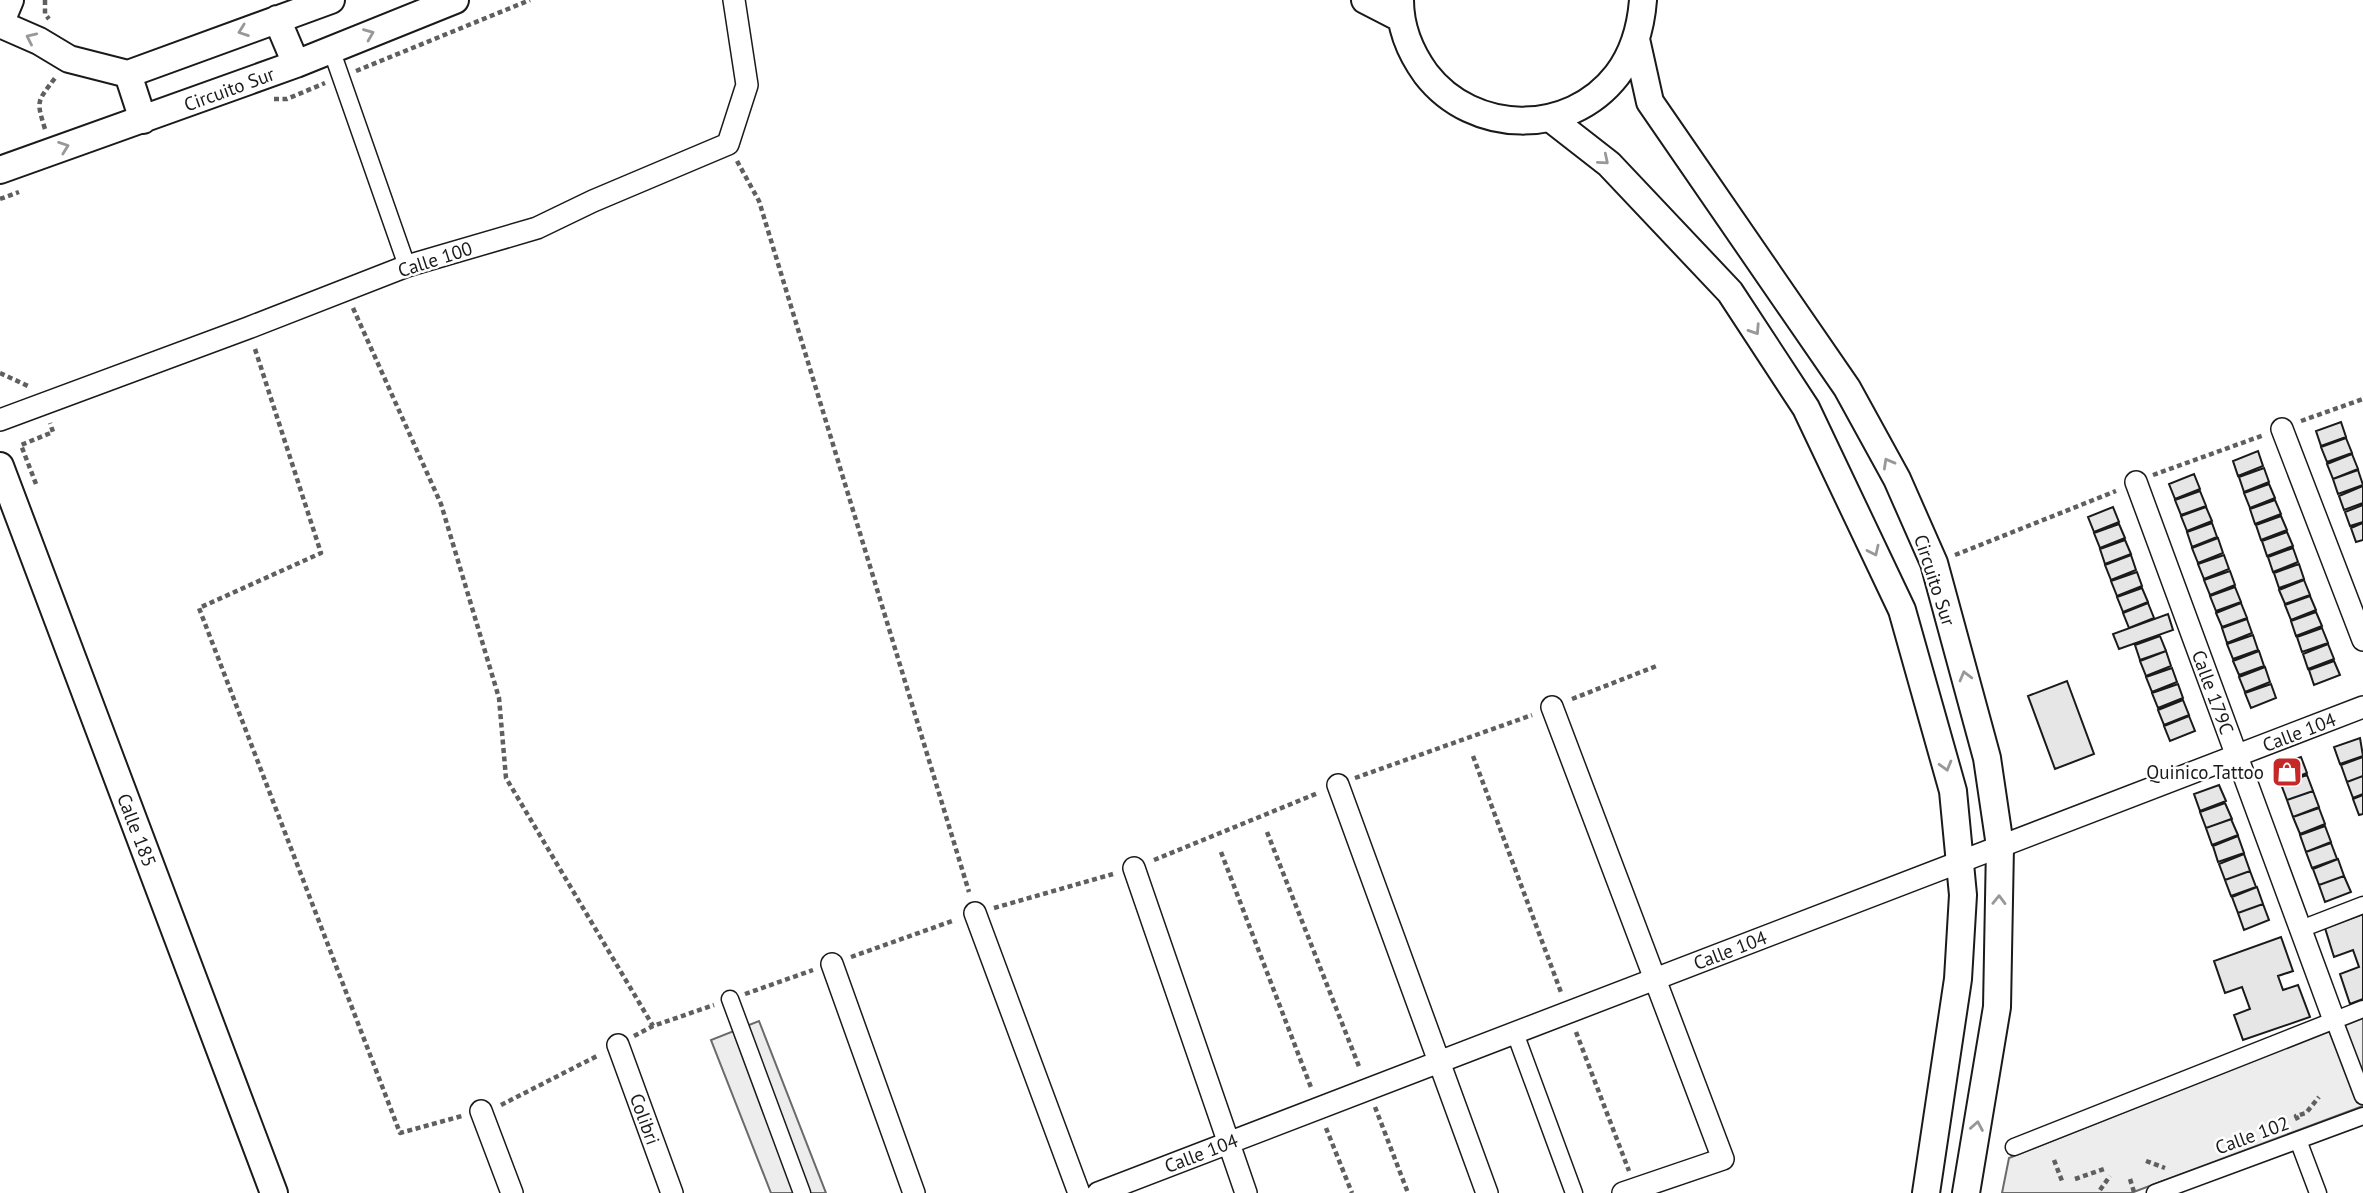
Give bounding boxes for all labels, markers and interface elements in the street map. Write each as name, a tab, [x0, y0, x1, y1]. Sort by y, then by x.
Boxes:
one-way arrow	[238, 23, 250, 37]
one-way arrow	[362, 28, 375, 42]
one-way arrow	[26, 32, 38, 46]
street label: Circuito Sur	[180, 61, 278, 116]
one-way arrow	[58, 141, 70, 155]
one-way arrow	[1596, 152, 1608, 165]
street label: Calle 100	[395, 236, 475, 282]
one-way arrow	[1746, 322, 1759, 335]
one-way arrow	[1883, 458, 1896, 470]
street label: Circuito Sur	[1909, 531, 1961, 629]
one-way arrow	[1866, 544, 1880, 556]
street label: Calle 179C	[2187, 647, 2239, 737]
one-way arrow	[1958, 671, 1973, 683]
street label: Calle 104	[2259, 707, 2339, 757]
shop icon: Quinico Tattoo	[2270, 755, 2304, 789]
one-way arrow	[1938, 760, 1953, 772]
place label: Quinico Tattoo	[2146, 760, 2264, 784]
street label: Calle 185	[112, 790, 162, 870]
one-way arrow	[1991, 894, 2007, 905]
street label: Calle 104	[1690, 925, 1770, 975]
street label: Colibri	[625, 1090, 665, 1148]
street label: Calle 102	[2212, 1111, 2292, 1159]
one-way arrow	[1969, 1120, 1984, 1132]
street label: Calle 104	[1161, 1128, 1241, 1178]

